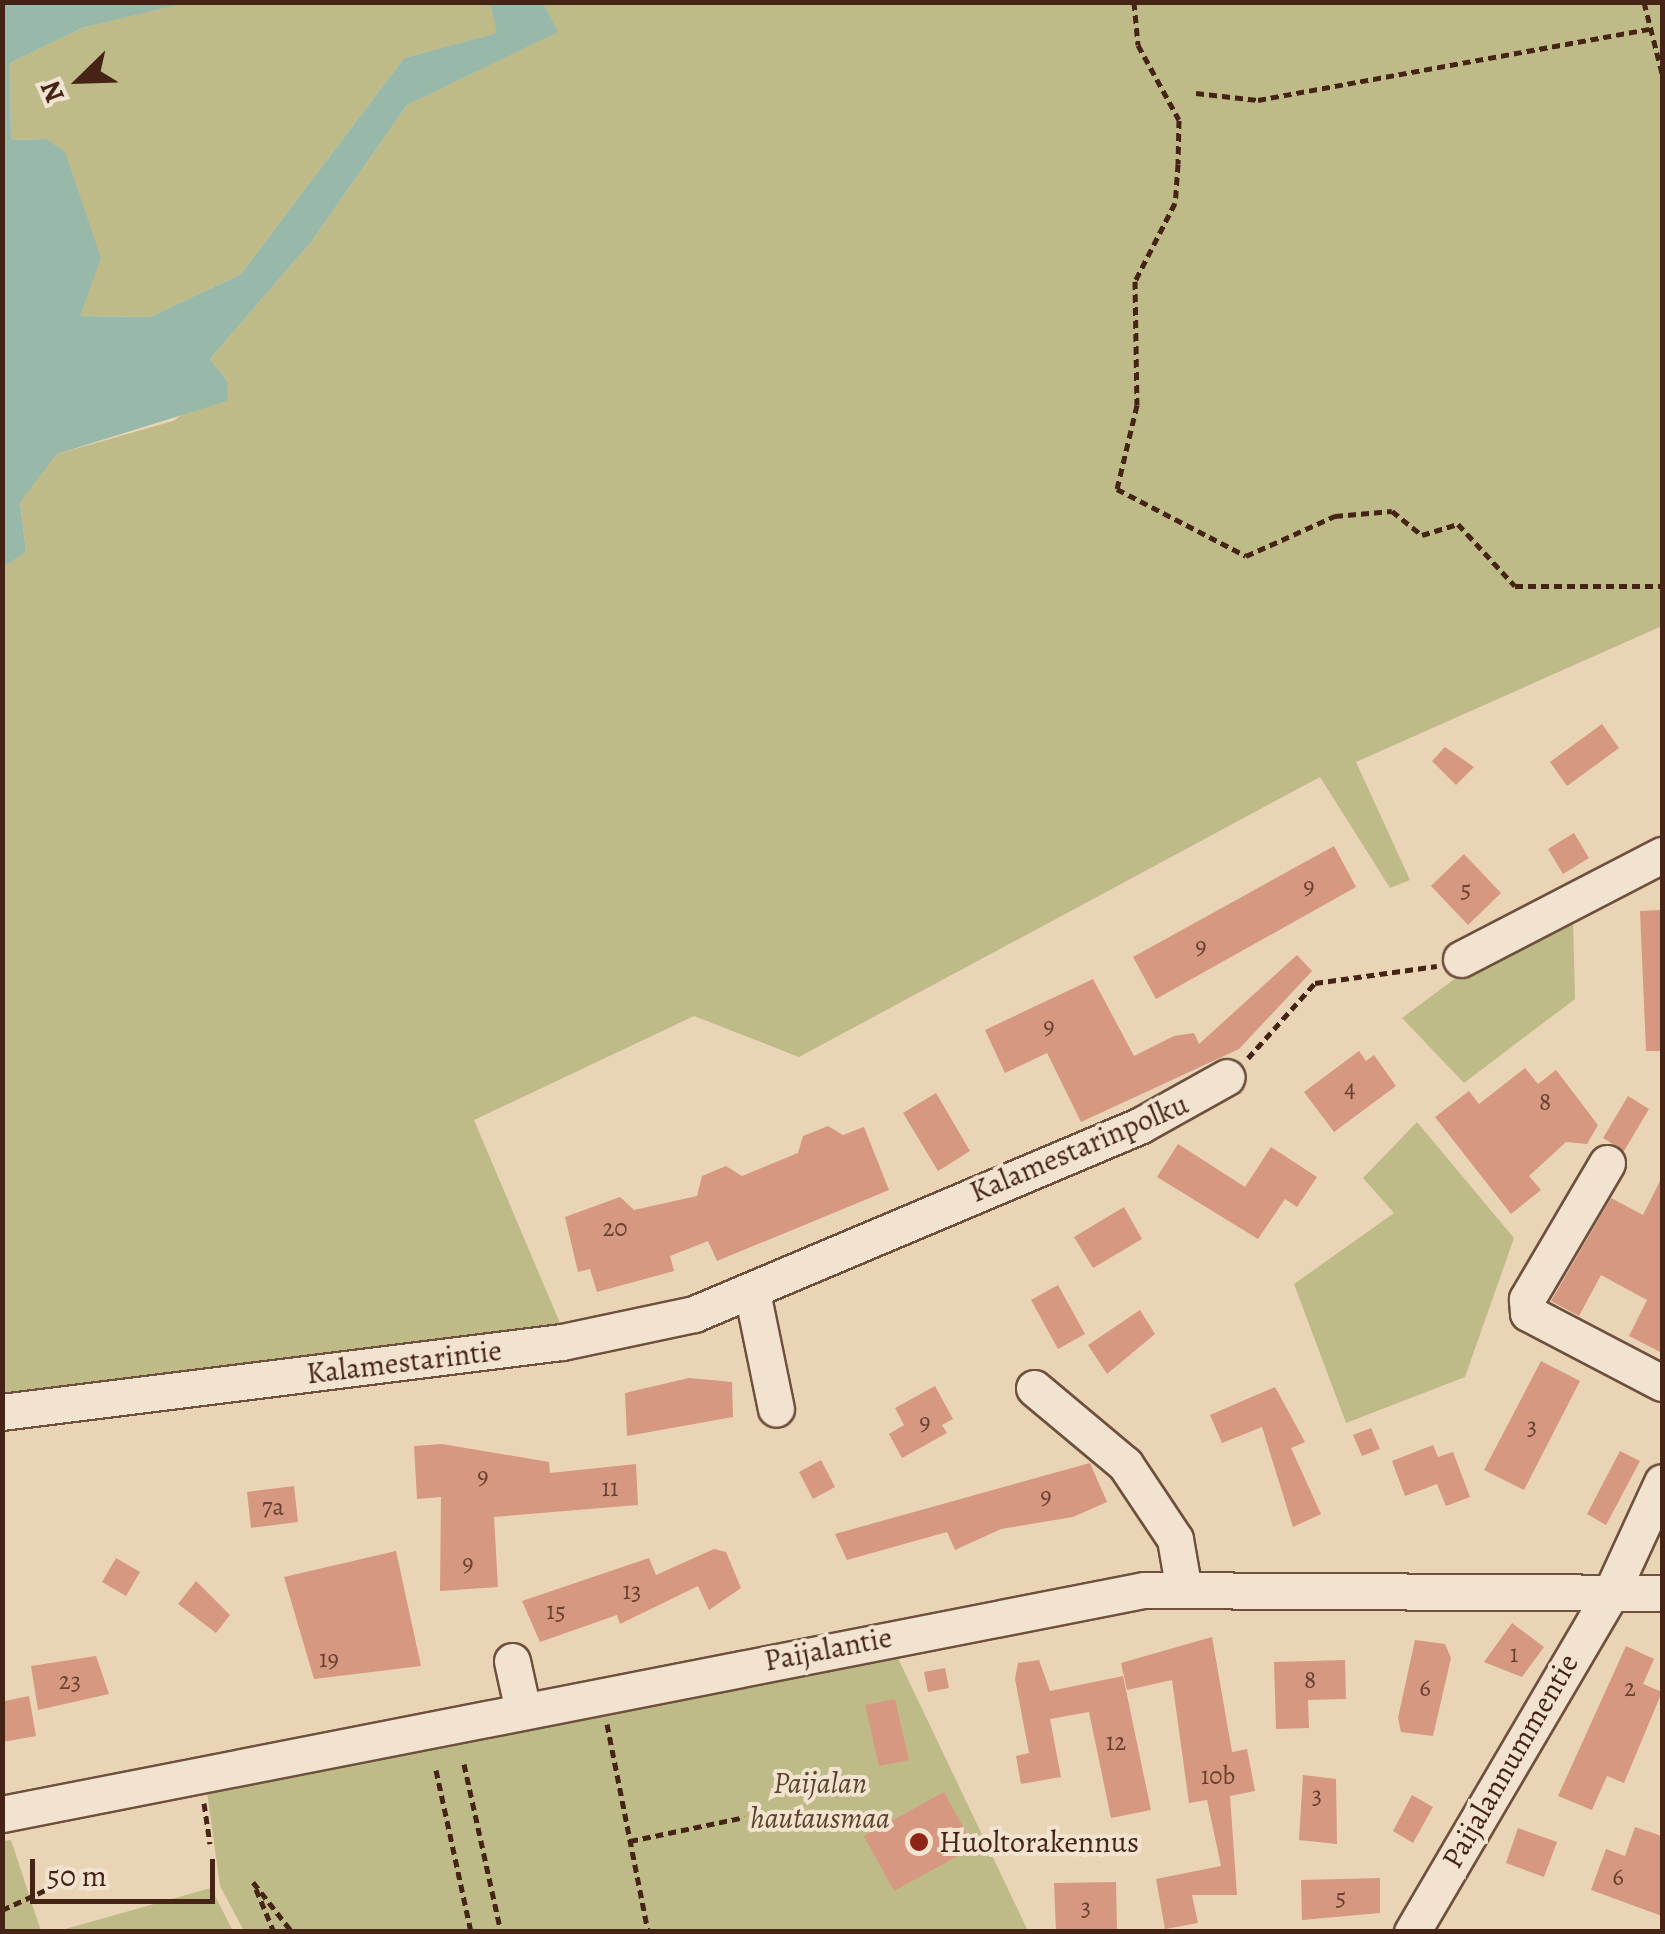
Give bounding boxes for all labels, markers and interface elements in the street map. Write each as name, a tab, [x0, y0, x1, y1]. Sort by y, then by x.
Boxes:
north arrow	[30, 30, 130, 130]
text: N	[31, 75, 74, 109]
house number: 9	[1303, 871, 1315, 901]
house number: 5	[1461, 874, 1471, 904]
house number: 9	[1195, 931, 1207, 961]
house number: 9	[1043, 1011, 1055, 1041]
house number: 4	[1344, 1074, 1356, 1104]
street label: Kalamestarinpolku	[964, 1086, 1194, 1210]
house number: 8	[1539, 1087, 1551, 1117]
house number: 20	[602, 1213, 628, 1243]
street label: Kalamestarintie	[304, 1332, 504, 1392]
house number: 9	[919, 1407, 931, 1437]
house number: 3	[1527, 1411, 1537, 1441]
house number: 9	[477, 1461, 489, 1491]
house number: 11	[601, 1473, 619, 1503]
house number: 9	[1040, 1481, 1052, 1511]
house number: 7a	[262, 1492, 284, 1522]
house number: 9	[462, 1548, 474, 1578]
house number: 13	[623, 1576, 641, 1606]
house number: 15	[546, 1596, 566, 1626]
street label: Paijalantie	[761, 1619, 895, 1679]
house number: 1	[1510, 1639, 1518, 1669]
house number: 19	[319, 1644, 339, 1674]
street label: Paijalannummentie	[1434, 1647, 1586, 1875]
house number: 8	[1304, 1665, 1316, 1695]
house number: 23	[59, 1666, 81, 1696]
house number: 6	[1419, 1673, 1431, 1703]
house number: 2	[1624, 1673, 1636, 1703]
house number: 12	[1106, 1727, 1126, 1757]
house number: 10b	[1201, 1761, 1235, 1791]
park label: Paijalan hautausmaa	[750, 1765, 890, 1836]
house number: 3	[1312, 1780, 1322, 1810]
place label: Huoltorakennus	[939, 1824, 1139, 1860]
marker: Huoltorakennus	[908, 1831, 930, 1853]
scale bar	[35, 1839, 220, 1901]
text: 50 m	[47, 1856, 107, 1896]
house number: 6	[1612, 1862, 1624, 1892]
house number: 5	[1336, 1882, 1346, 1912]
house number: 3	[1081, 1892, 1091, 1922]

